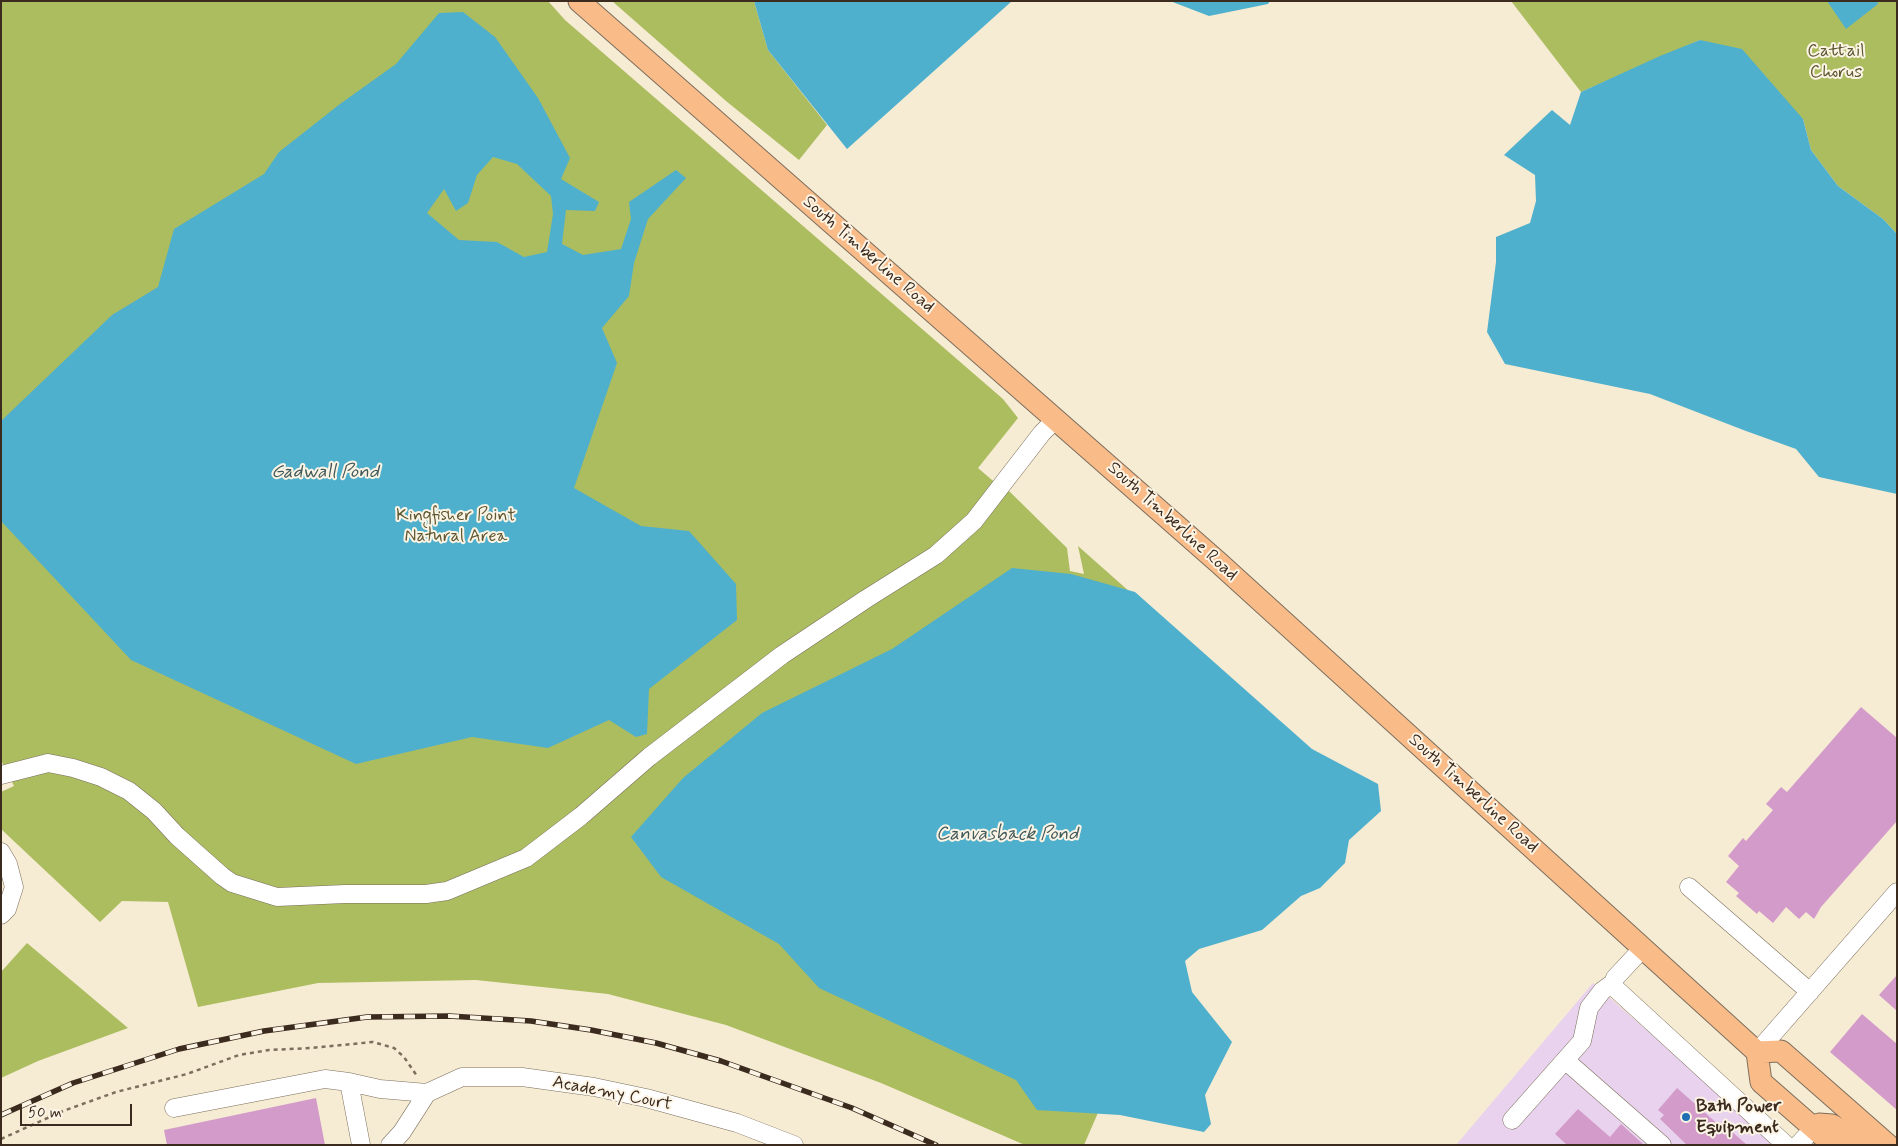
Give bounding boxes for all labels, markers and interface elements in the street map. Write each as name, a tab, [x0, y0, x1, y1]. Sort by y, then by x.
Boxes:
park label: Cattail Chorus	[1807, 41, 1865, 84]
street label: South Timberline Road	[798, 192, 938, 318]
street label: South Timberline Road	[1102, 458, 1242, 586]
water label: Gadwall Pond	[271, 462, 379, 484]
park label: Kingfisher Point Natural Area	[396, 505, 516, 548]
street label: South Timberline Road	[1403, 730, 1543, 858]
water label: Canvasback Pond	[936, 824, 1078, 846]
street label: Academy Court	[550, 1072, 674, 1116]
scale bar	[22, 1094, 135, 1126]
place label: Bath Power Equipment	[1696, 1096, 1781, 1138]
text: 50 m	[28, 1103, 62, 1123]
marker: Bath Power Equipment	[1680, 1111, 1692, 1123]

